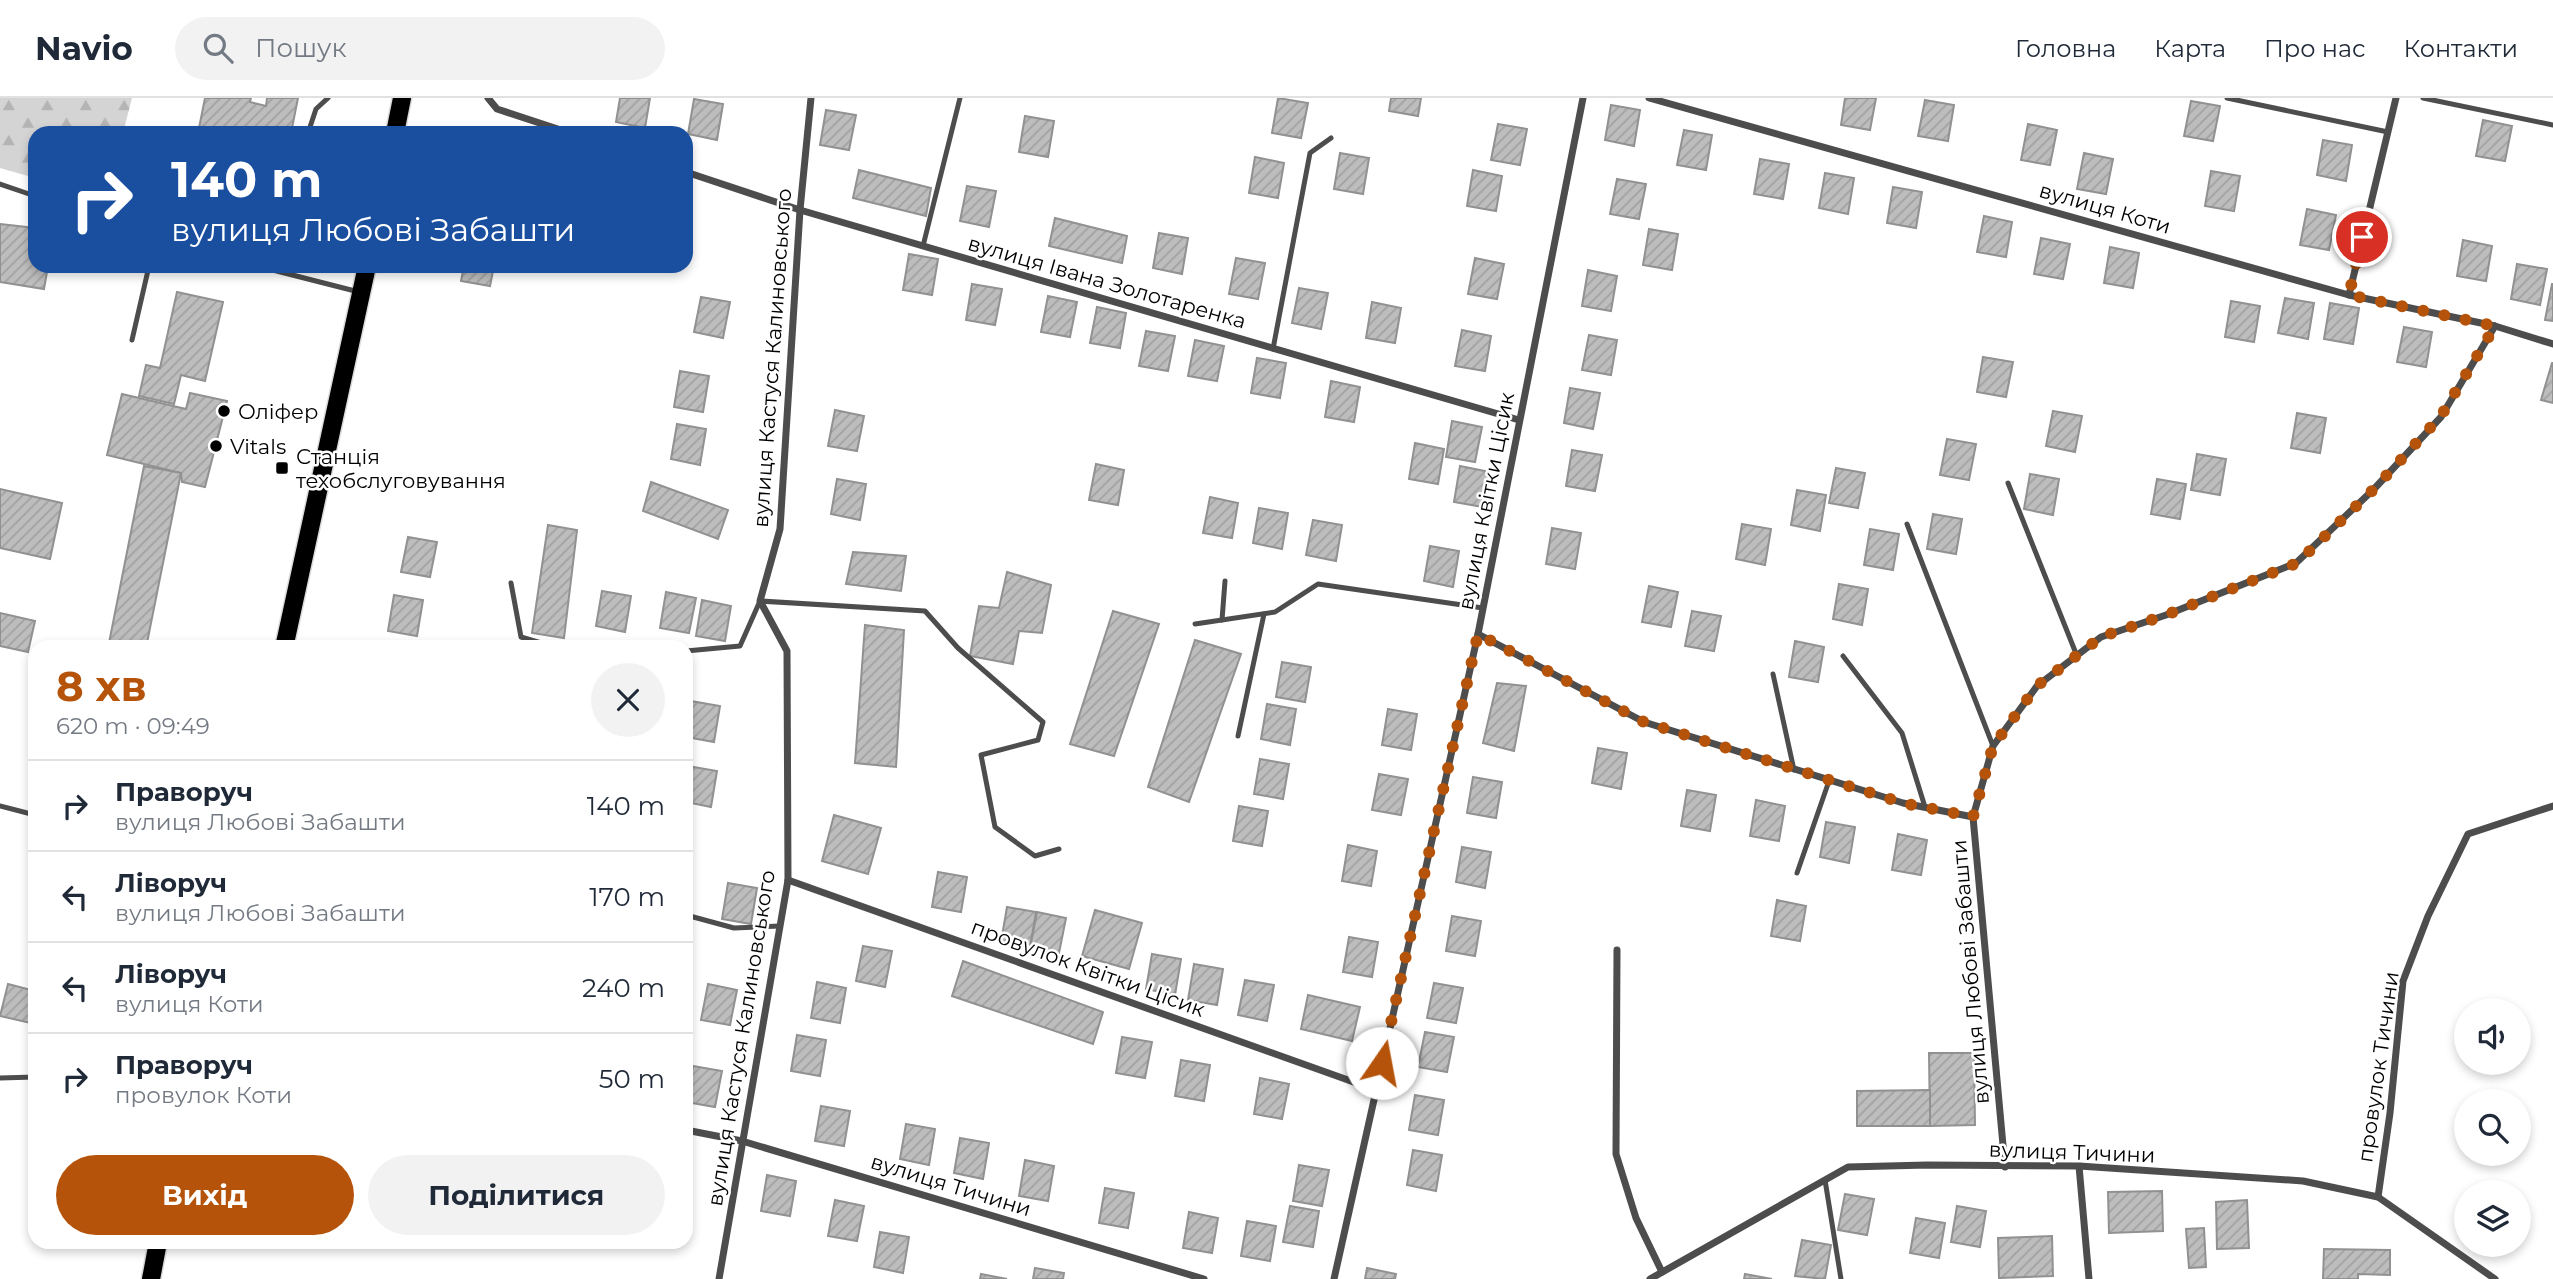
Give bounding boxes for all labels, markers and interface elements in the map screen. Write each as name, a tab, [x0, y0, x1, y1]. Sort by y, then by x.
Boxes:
search box	[175, 17, 665, 80]
text: Navio	[35, 28, 133, 68]
icon: search	[199, 29, 237, 67]
text: Пошук	[255, 32, 347, 64]
text: Головна	[2015, 34, 2116, 63]
text: Карта	[2154, 34, 2226, 63]
text: Про нас	[2264, 34, 2366, 63]
text: Контакти	[2404, 34, 2518, 63]
text: 140 m	[171, 150, 323, 209]
icon: right	[56, 154, 147, 245]
street label: вулиця Коти	[2036, 177, 2174, 239]
street label: вулиця Кастуся Калиновського	[748, 188, 796, 528]
pin	[2332, 207, 2392, 267]
text: вулиця Любові Забашти	[171, 210, 575, 249]
icon: arrive	[2343, 218, 2381, 256]
street label: вулиця Івана Золотаренка	[965, 230, 1249, 334]
street label: вулиця Квітки Цісик	[1453, 390, 1519, 612]
place label: Оліфер	[238, 399, 318, 424]
marker: Оліфер	[216, 403, 232, 419]
place label: Vitals	[230, 434, 286, 459]
marker: Vitals	[208, 438, 224, 454]
place label: Станція техобслуговування	[296, 444, 506, 493]
marker: Станція техобслуговування	[274, 460, 290, 476]
text: 8 хв	[56, 660, 147, 712]
button: close	[591, 663, 665, 737]
text: 620 m · 09:49	[56, 712, 210, 740]
text: Праворуч	[115, 776, 253, 808]
icon: right	[56, 787, 94, 825]
text: 140 m	[587, 790, 665, 822]
text: вулиця Любові Забашти	[115, 808, 406, 836]
street label: вулиця Любові Забашти	[1946, 839, 1994, 1105]
text: Ліворуч	[115, 867, 227, 899]
street label: вулиця Кастуся Калиновського	[702, 868, 780, 1208]
icon: left	[56, 878, 94, 916]
text: 170 m	[589, 881, 665, 913]
text: вулиця Любові Забашти	[115, 899, 406, 927]
street label: провулок Квітки Цісик	[968, 914, 1208, 1022]
text: Ліворуч	[115, 958, 227, 990]
icon: left	[56, 969, 94, 1007]
street label: провулок Тичини	[2352, 970, 2404, 1164]
text: 240 m	[582, 972, 665, 1004]
text: вулиця Коти	[115, 990, 264, 1018]
map controls	[2454, 998, 2531, 1257]
button: sound	[2454, 998, 2531, 1075]
position arrow	[1345, 1026, 1419, 1100]
text: Праворуч	[115, 1049, 253, 1081]
icon: right	[56, 1060, 94, 1098]
text: 50 m	[599, 1063, 665, 1095]
text: провулок Коти	[115, 1081, 292, 1109]
button: search	[2454, 1089, 2531, 1166]
street label: вулиця Тичини	[1988, 1137, 2156, 1167]
street label: вулиця Тичини	[868, 1149, 1034, 1221]
button: Вихід	[56, 1155, 354, 1235]
button: Поділитися	[368, 1155, 665, 1235]
button: layers	[2454, 1180, 2531, 1257]

